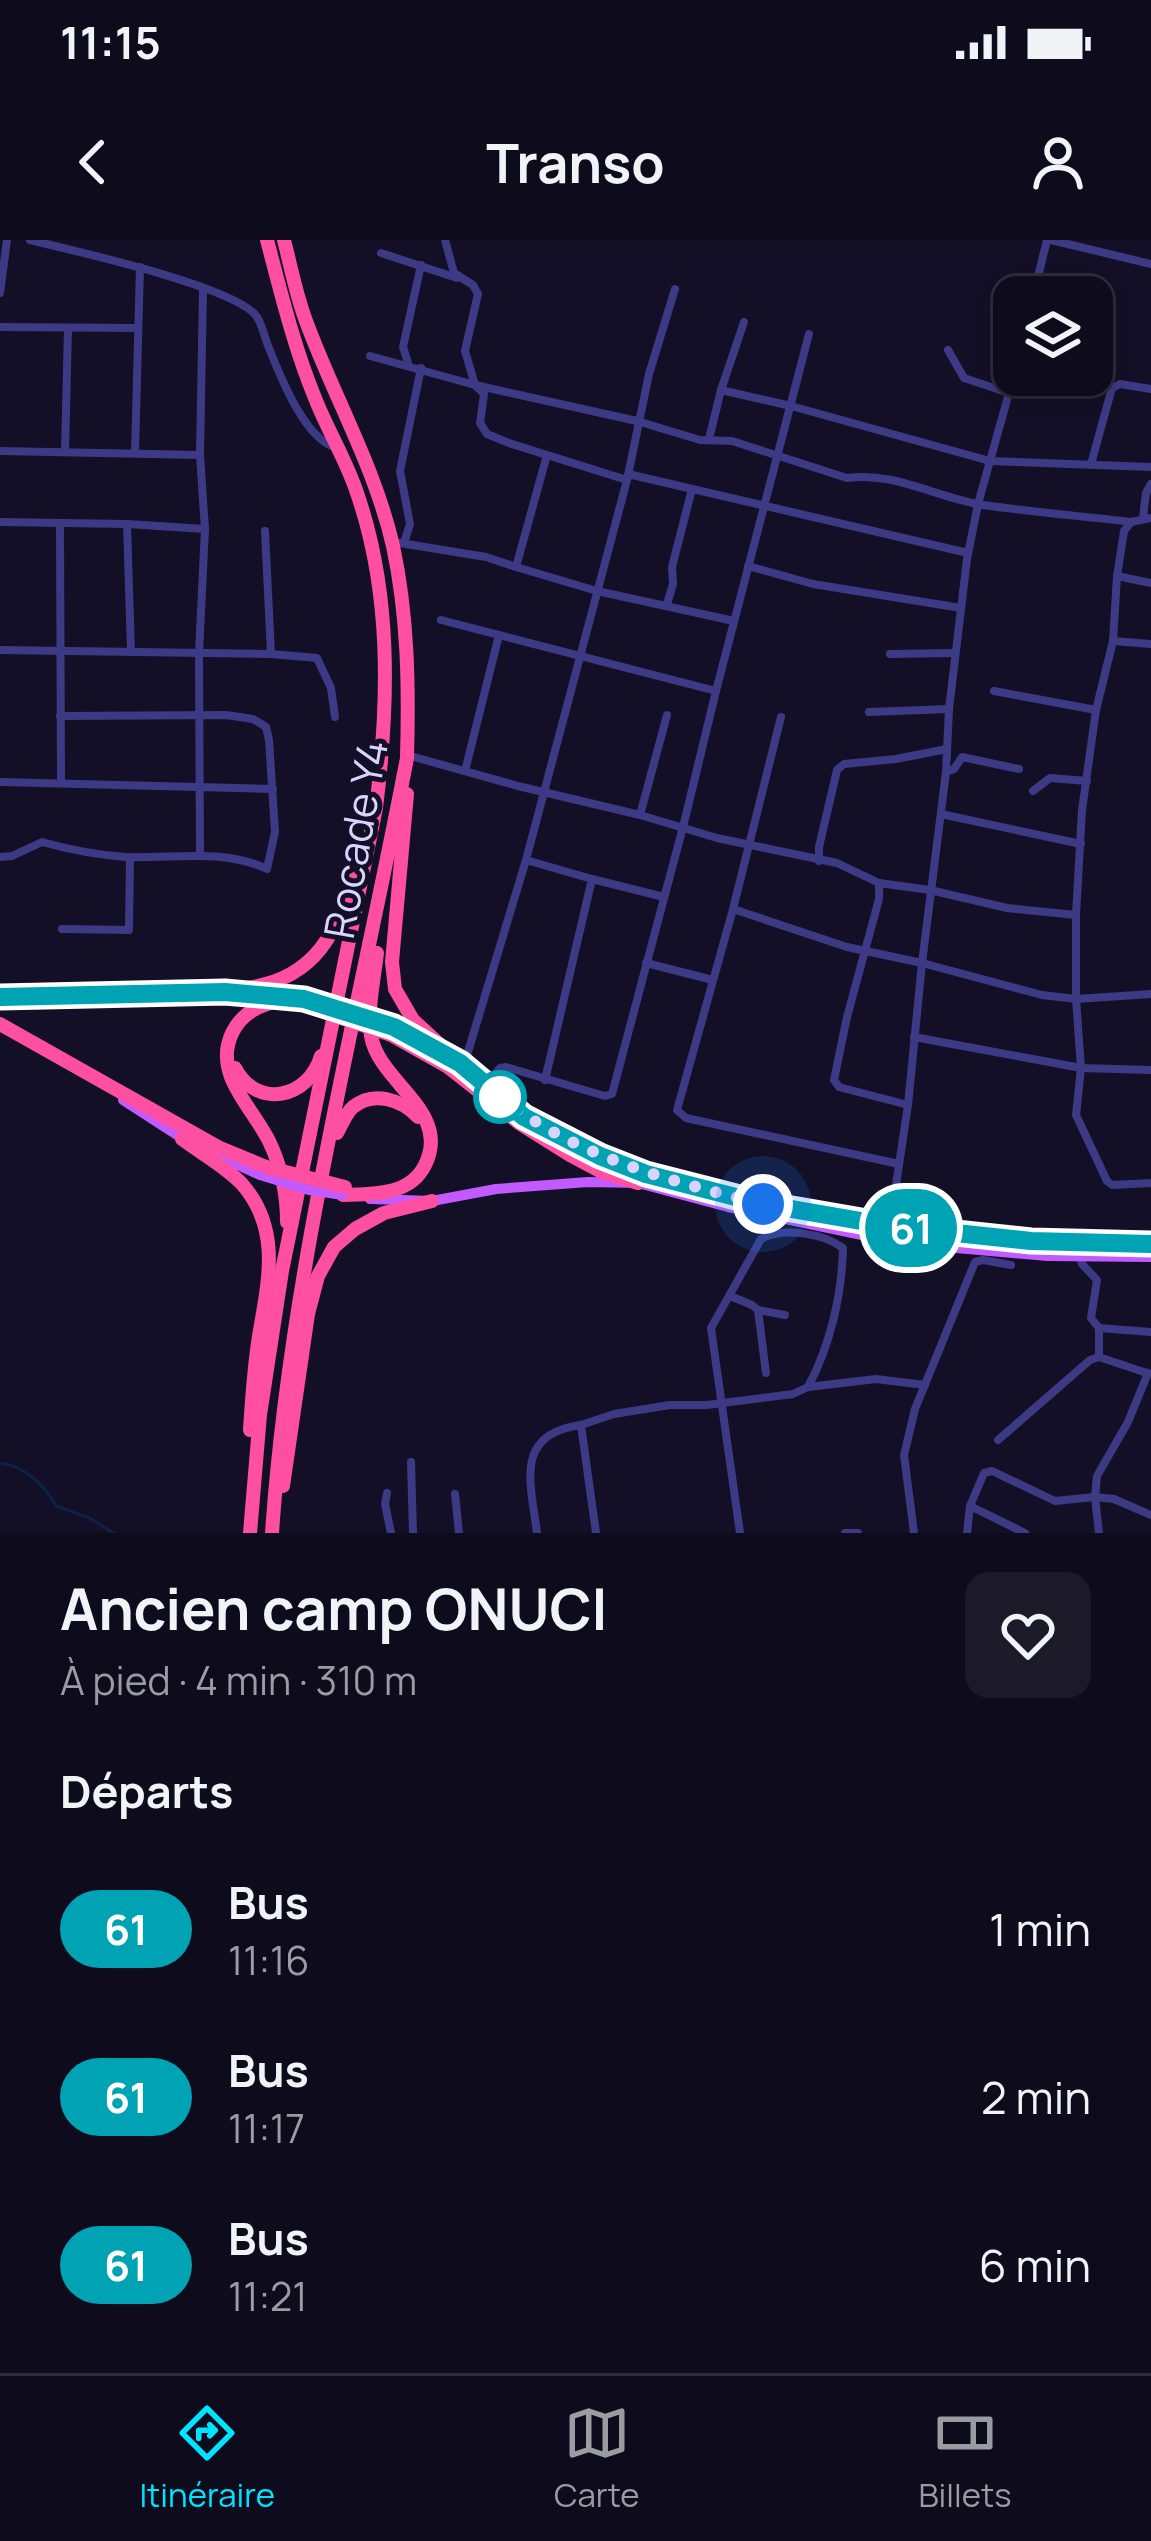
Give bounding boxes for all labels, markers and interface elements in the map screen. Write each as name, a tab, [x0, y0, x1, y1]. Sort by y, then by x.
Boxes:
text: 11:15	[60, 11, 161, 73]
text: Transo	[486, 125, 665, 199]
icon: back	[60, 129, 126, 195]
icon: person	[1025, 129, 1091, 195]
map controls	[993, 276, 1113, 396]
button: layers	[993, 276, 1113, 396]
street label: Rocade Y4	[309, 735, 401, 943]
unlabelled marker	[475, 1072, 525, 1122]
your location	[733, 1174, 793, 1234]
line badge: 61	[857, 1189, 965, 1267]
text: 61	[889, 1199, 933, 1257]
text: Ancien camp ONUCI	[60, 1569, 608, 1647]
button: heart	[965, 1572, 1091, 1698]
text: À pied · 4 min · 310 m	[60, 1653, 417, 1707]
text: Départs	[60, 1760, 233, 1822]
text: Bus	[228, 1871, 309, 1933]
text: 1 min	[989, 1898, 1091, 1960]
text: 61	[104, 1900, 148, 1958]
text: 11:16	[228, 1933, 310, 1987]
text: Bus	[228, 2039, 309, 2101]
text: 2 min	[981, 2066, 1091, 2128]
text: 61	[104, 2068, 148, 2126]
text: 11:17	[228, 2101, 305, 2155]
text: Bus	[228, 2207, 309, 2269]
text: 6 min	[979, 2234, 1091, 2296]
text: 61	[104, 2236, 148, 2294]
text: 11:21	[228, 2269, 308, 2323]
tab: Itinéraire	[139, 2400, 275, 2517]
tab: Carte	[554, 2400, 640, 2517]
tab: Billets	[918, 2400, 1012, 2517]

